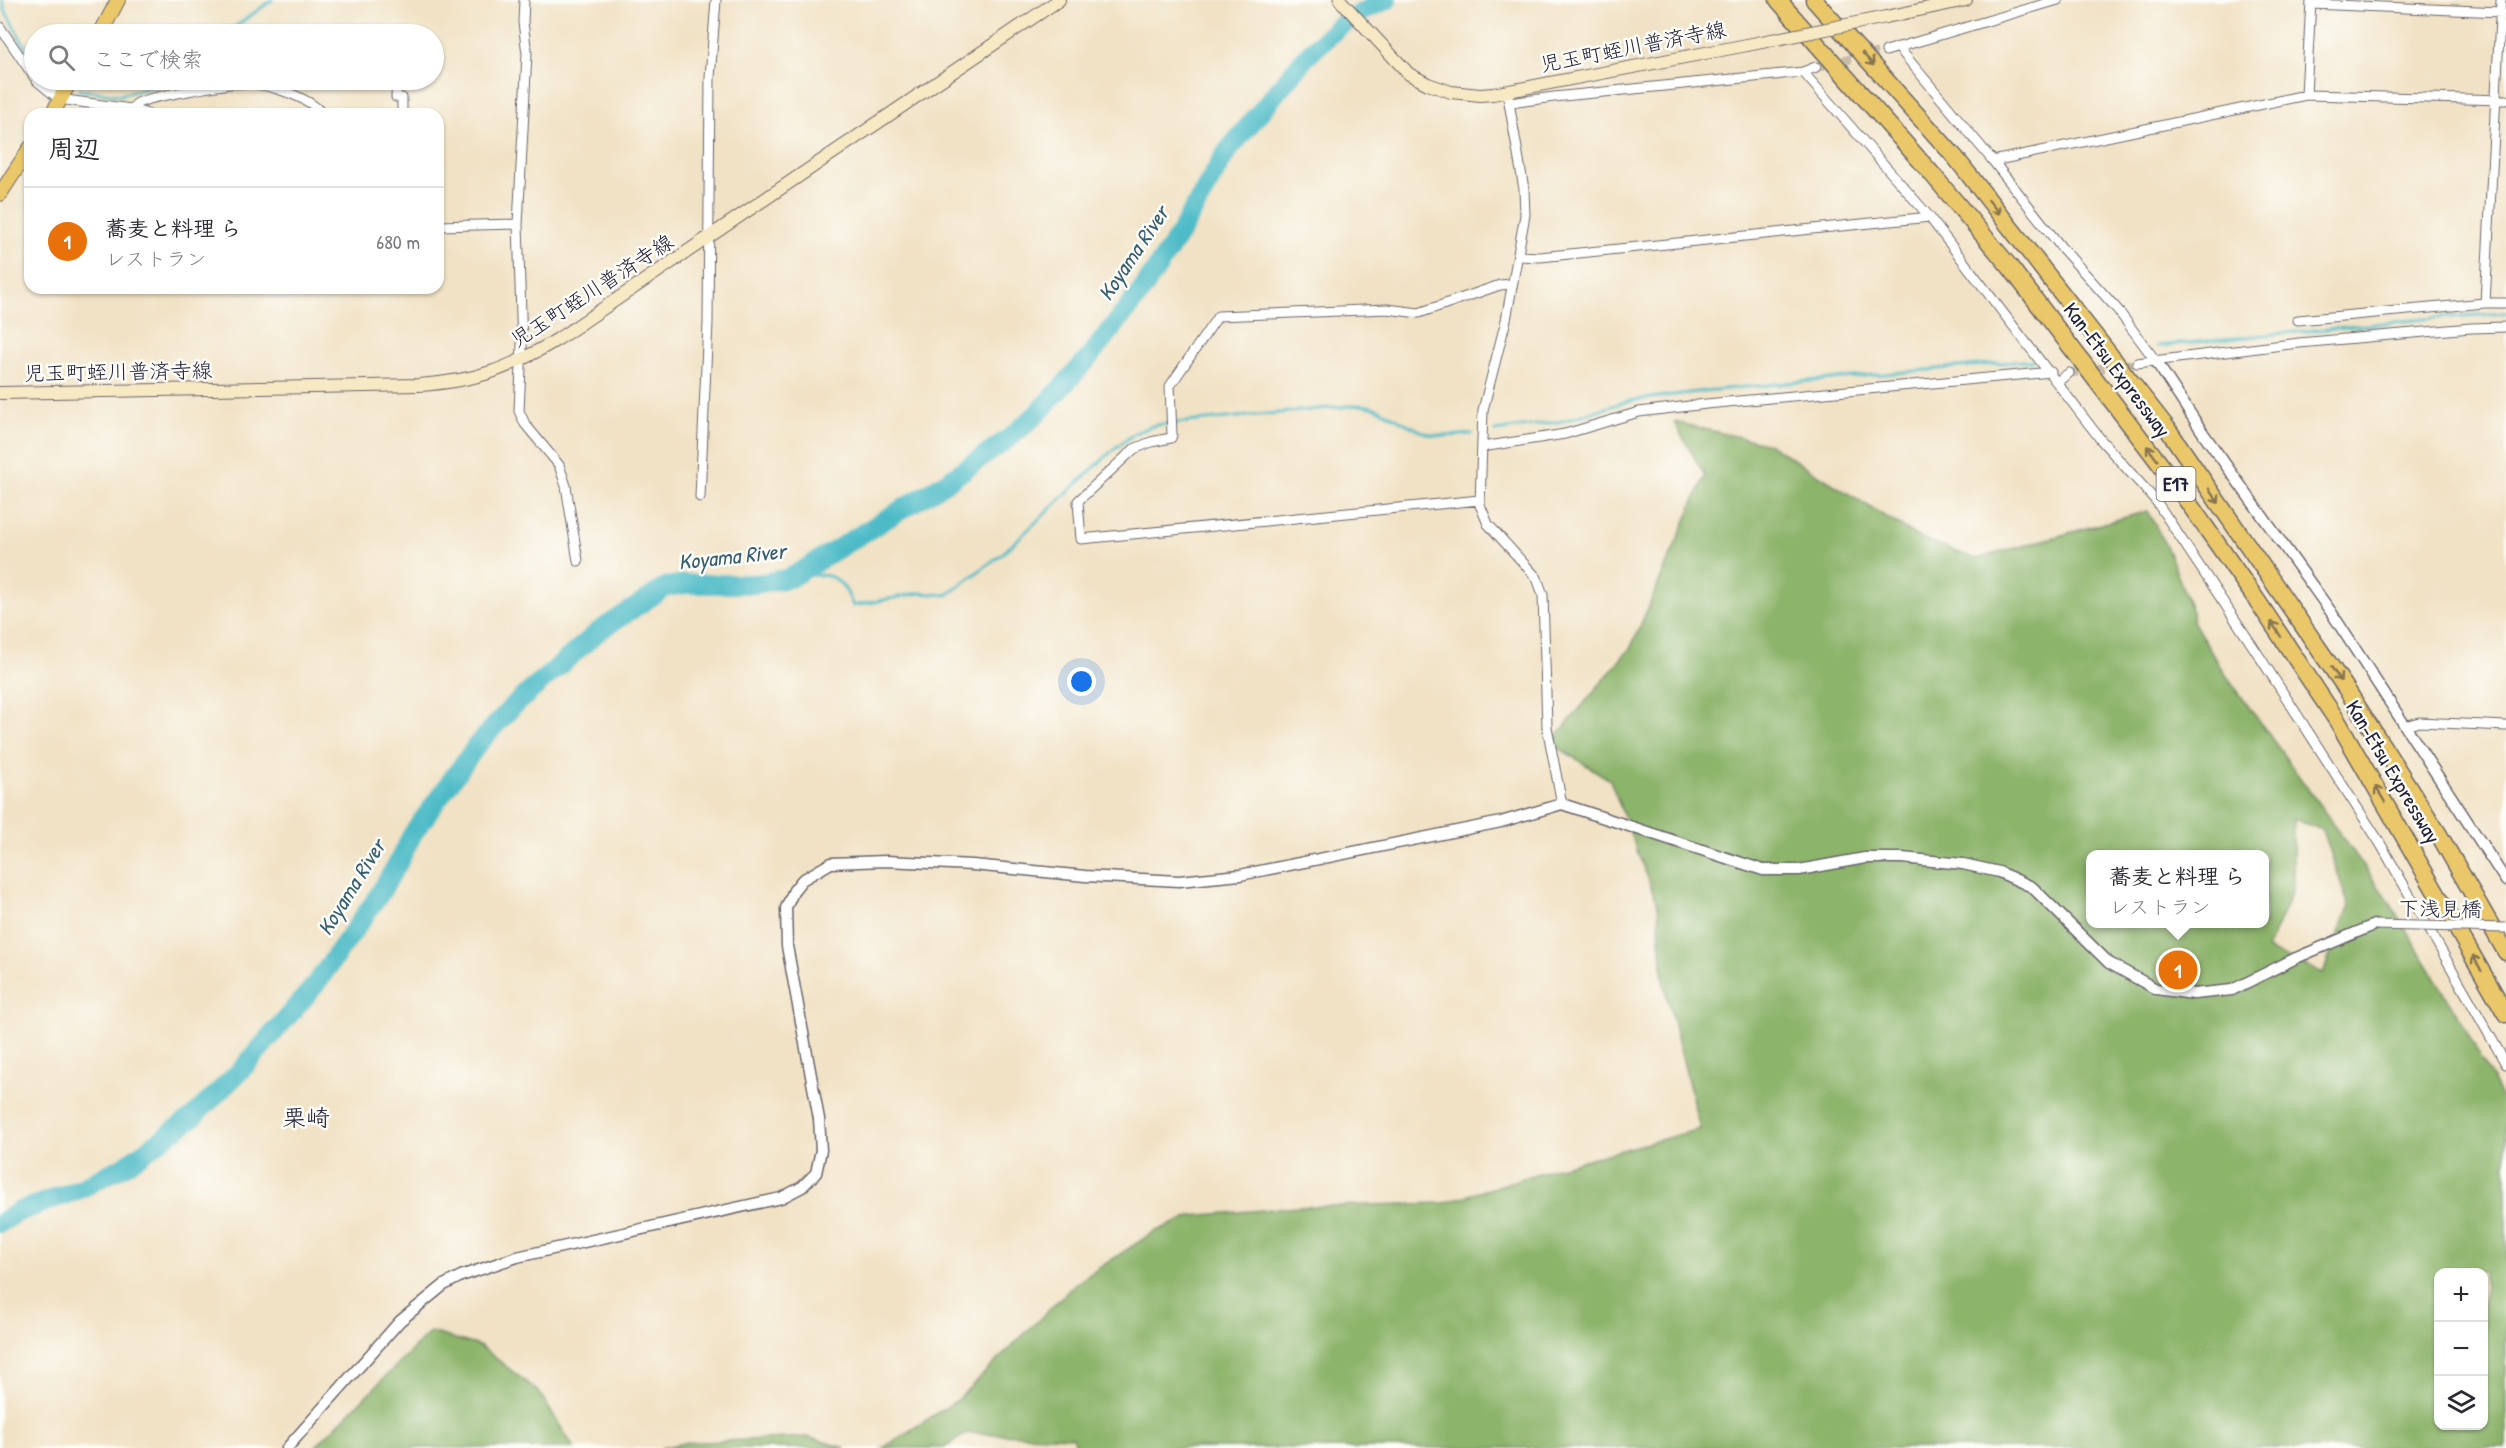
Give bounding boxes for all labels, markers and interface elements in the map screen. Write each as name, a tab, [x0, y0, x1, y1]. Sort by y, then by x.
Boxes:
street label: 児玉町蛭川普済寺線	[1537, 14, 1728, 79]
search box	[24, 24, 444, 90]
icon: search	[45, 41, 78, 74]
text: ここで検索	[93, 44, 203, 74]
one-way arrow	[1861, 51, 1875, 66]
text: 周辺	[48, 131, 100, 166]
water label: Koyama River	[1090, 198, 1177, 306]
one-way arrow	[1988, 199, 2001, 215]
text: 蕎麦と料理 ら	[105, 213, 242, 243]
street label: 児玉町蛭川普済寺線	[505, 227, 679, 354]
text: 1	[64, 228, 71, 255]
text: 680 m	[376, 228, 420, 255]
text: レストラン	[105, 245, 207, 272]
street label: Kan-Etsu Expressway	[2057, 296, 2178, 443]
street label: 児玉町蛭川普済寺線	[23, 355, 213, 388]
one-way arrow	[2145, 445, 2158, 461]
road number: E17	[2156, 467, 2196, 501]
one-way arrow	[2208, 487, 2220, 503]
water label: Koyama River	[677, 535, 790, 577]
one-way arrow	[2270, 622, 2282, 638]
one-way arrow	[2330, 665, 2342, 682]
your location	[1067, 667, 1096, 696]
street label: Kan-Etsu Expressway	[2339, 695, 2448, 849]
one-way arrow	[2374, 786, 2386, 803]
water label: Koyama River	[310, 831, 394, 941]
popup	[2086, 850, 2269, 928]
text: 蕎麦と料理 ら	[2109, 861, 2246, 891]
text: レストラン	[2109, 893, 2211, 920]
street label: 下浅見橋	[2398, 893, 2482, 924]
pin: 1	[2158, 948, 2198, 992]
one-way arrow	[2471, 955, 2482, 973]
district label: 栗崎	[282, 1101, 330, 1133]
map controls	[2434, 1268, 2488, 1430]
button: +	[2434, 1268, 2488, 1322]
button: −	[2434, 1322, 2488, 1376]
button: layers	[2434, 1376, 2488, 1430]

